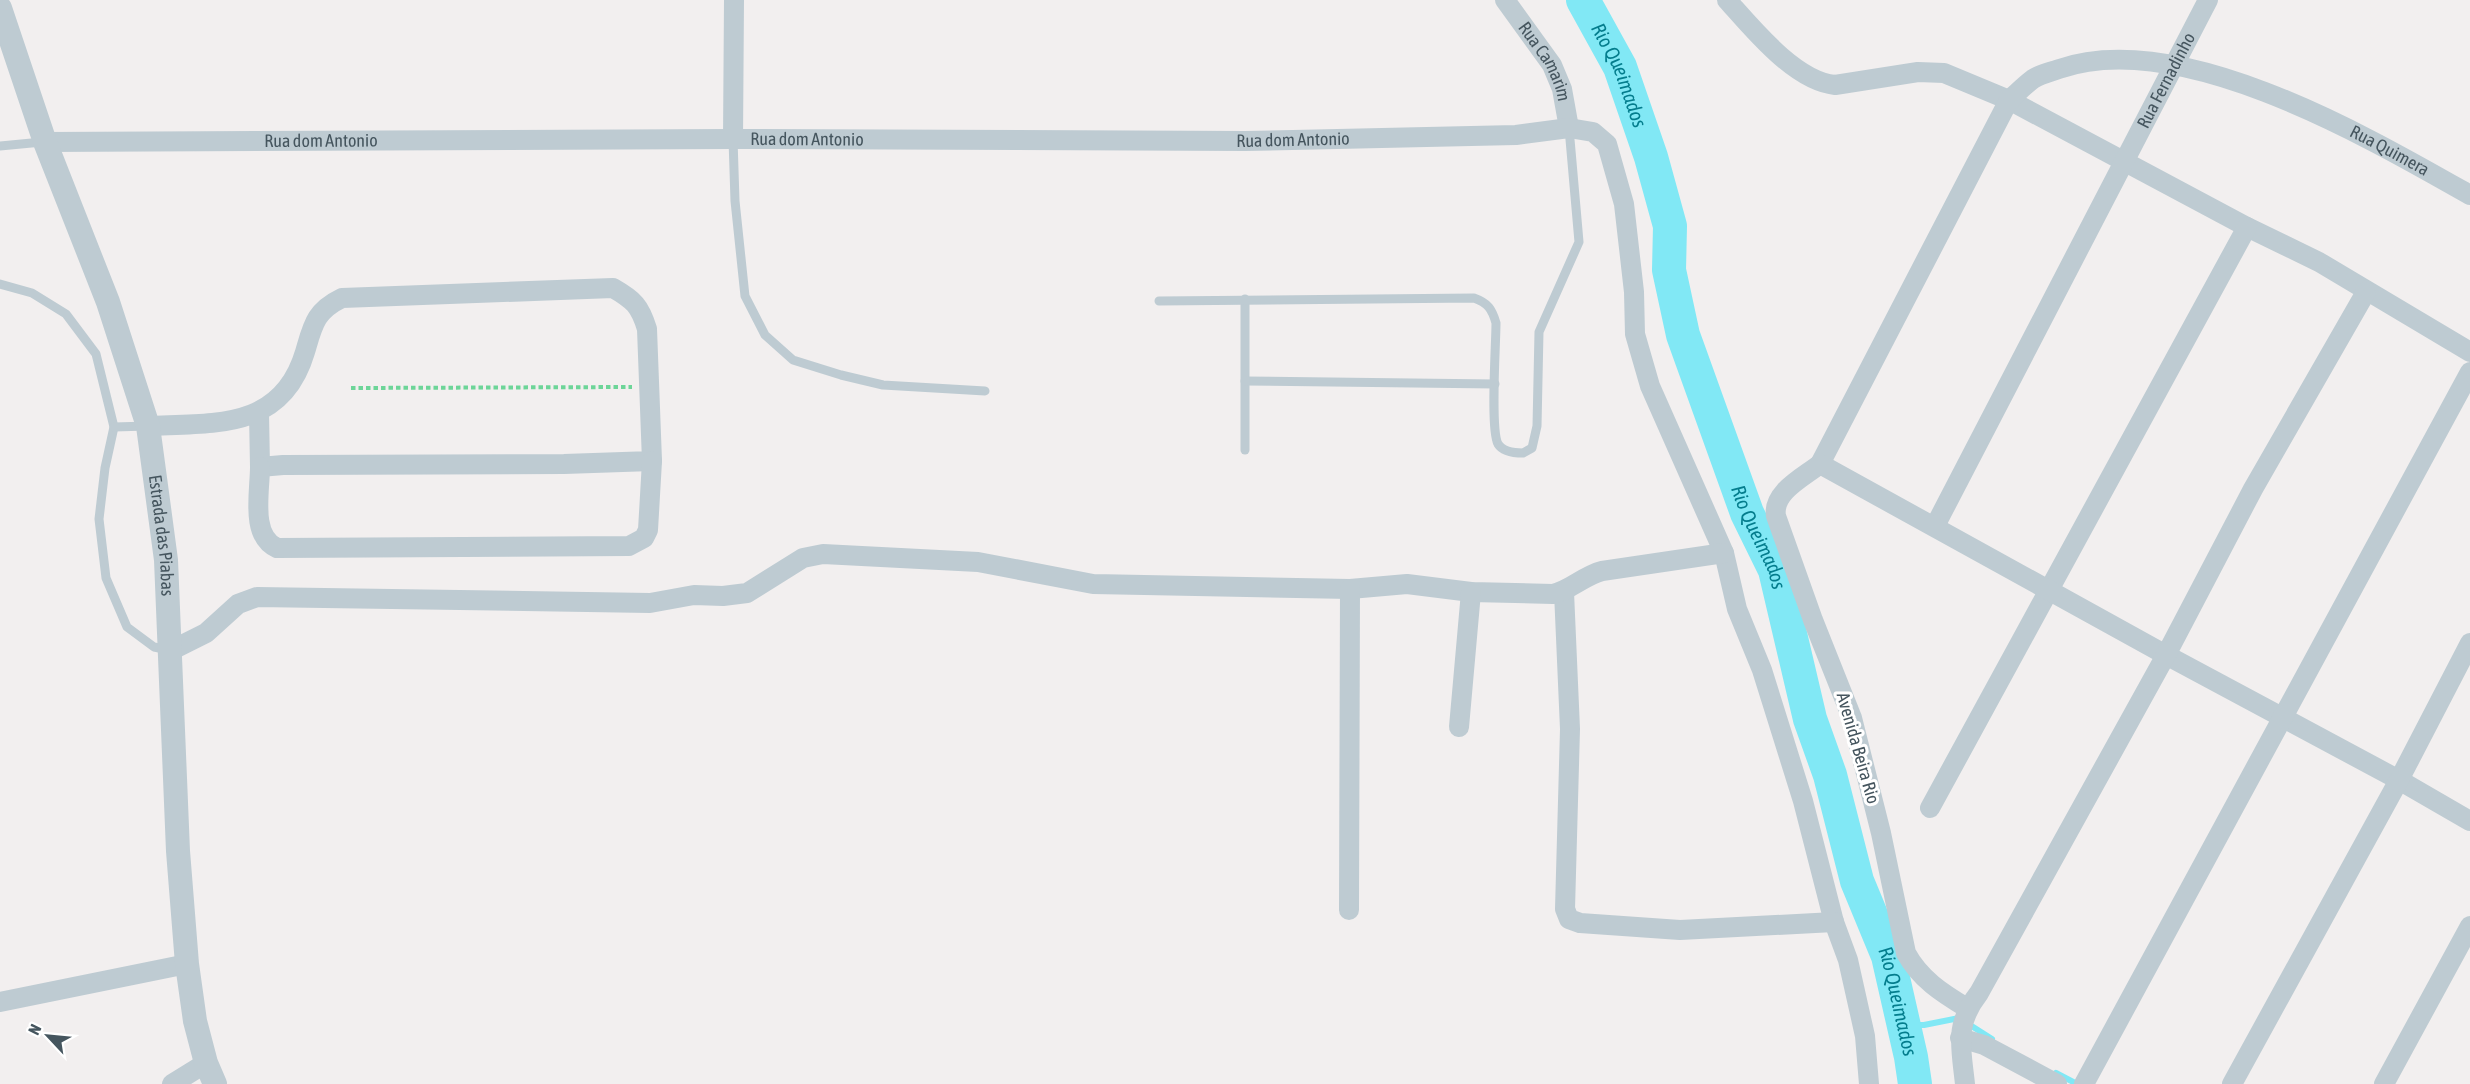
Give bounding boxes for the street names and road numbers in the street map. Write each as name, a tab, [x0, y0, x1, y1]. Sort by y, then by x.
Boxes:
street label: Rua Camarim	[1514, 18, 1575, 103]
street label: Rua Fernadinho	[2132, 29, 2199, 132]
street label: Rua Quimera	[2347, 121, 2433, 180]
street label: Rua dom Antonio	[750, 128, 864, 150]
street label: Rua dom Antonio	[1236, 128, 1350, 151]
street label: Rua dom Antonio	[264, 130, 378, 151]
street label: Estrada das Piabas	[145, 474, 178, 597]
street label: Avenida Beira Rio	[1833, 690, 1884, 806]

